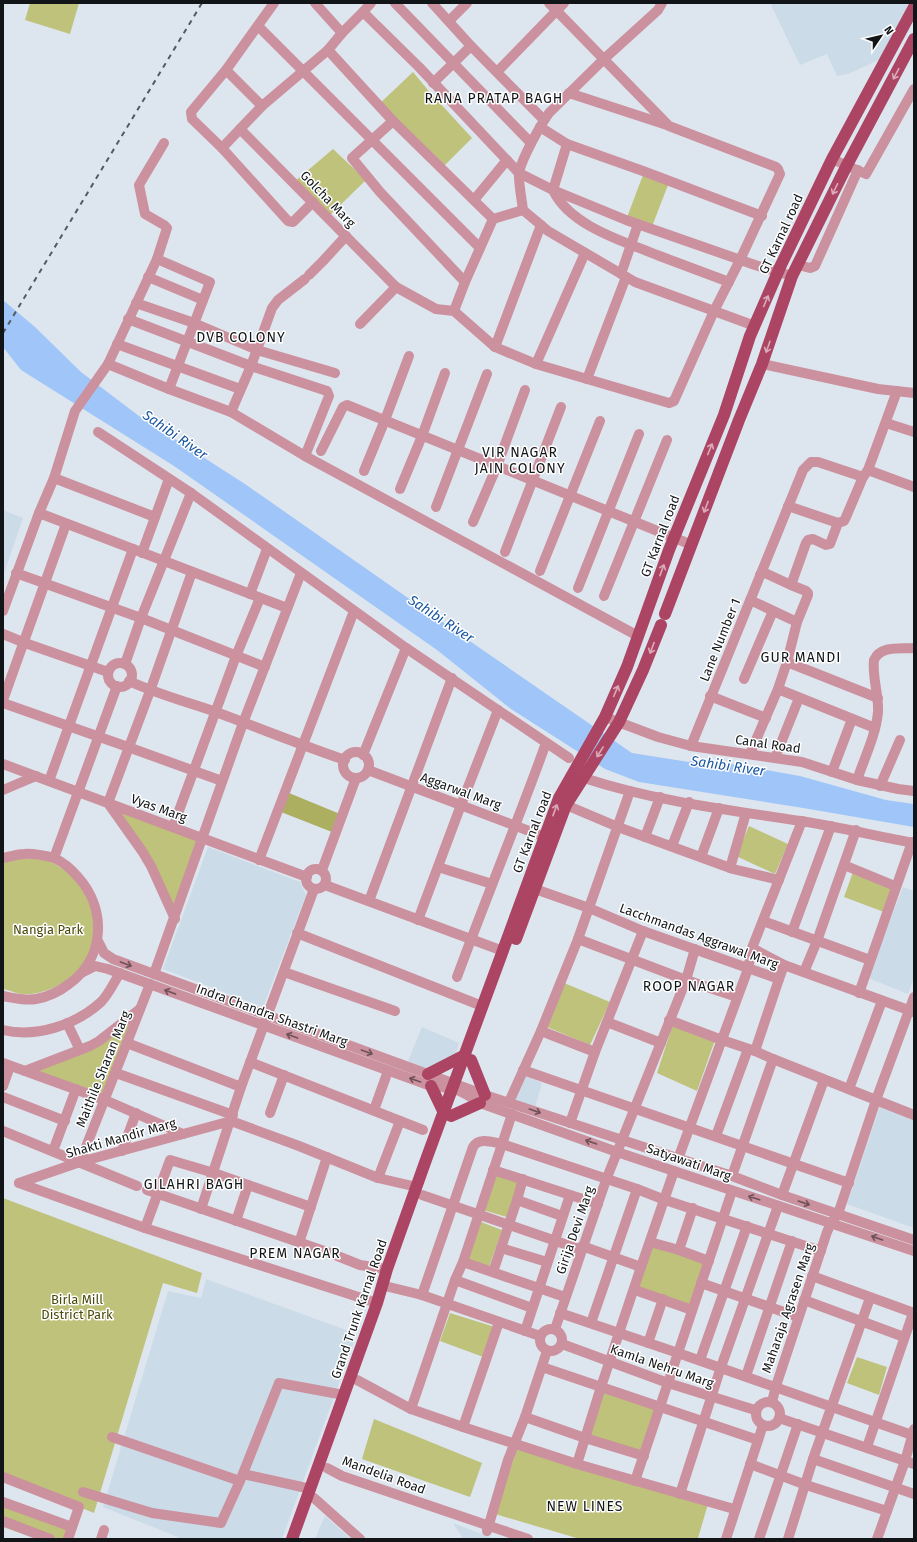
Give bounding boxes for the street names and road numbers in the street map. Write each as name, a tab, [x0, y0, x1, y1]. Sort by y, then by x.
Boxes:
street label: Golcha Marg	[297, 168, 359, 231]
street label: GT Karnal road	[756, 192, 806, 276]
street label: GT Karnal road	[637, 493, 683, 579]
street label: Lane Number 1	[697, 596, 743, 684]
street label: Canal Road	[734, 732, 802, 756]
street label: Aggarwal Marg	[419, 769, 504, 813]
street label: GT Karnal road	[509, 789, 555, 875]
street label: Vyas Marg	[129, 791, 189, 825]
street label: Lacchmandas Aggrawal Marg	[618, 900, 781, 972]
street label: Indra Chandra Shastri Marg	[194, 981, 350, 1049]
street label: Maithile Sharan Marg	[73, 1008, 133, 1129]
street label: Shakti Mandir Marg	[64, 1115, 178, 1161]
street label: Satyawati Marg	[645, 1140, 734, 1184]
street label: Girija Devi Marg	[553, 1184, 597, 1276]
street label: Grand Trunk Karnal Road	[328, 1237, 390, 1381]
street label: Maharaja Agrasen Marg	[759, 1241, 817, 1375]
street label: Kamla Nehru Marg	[608, 1341, 716, 1391]
street label: Mandelia Road	[340, 1453, 428, 1497]

